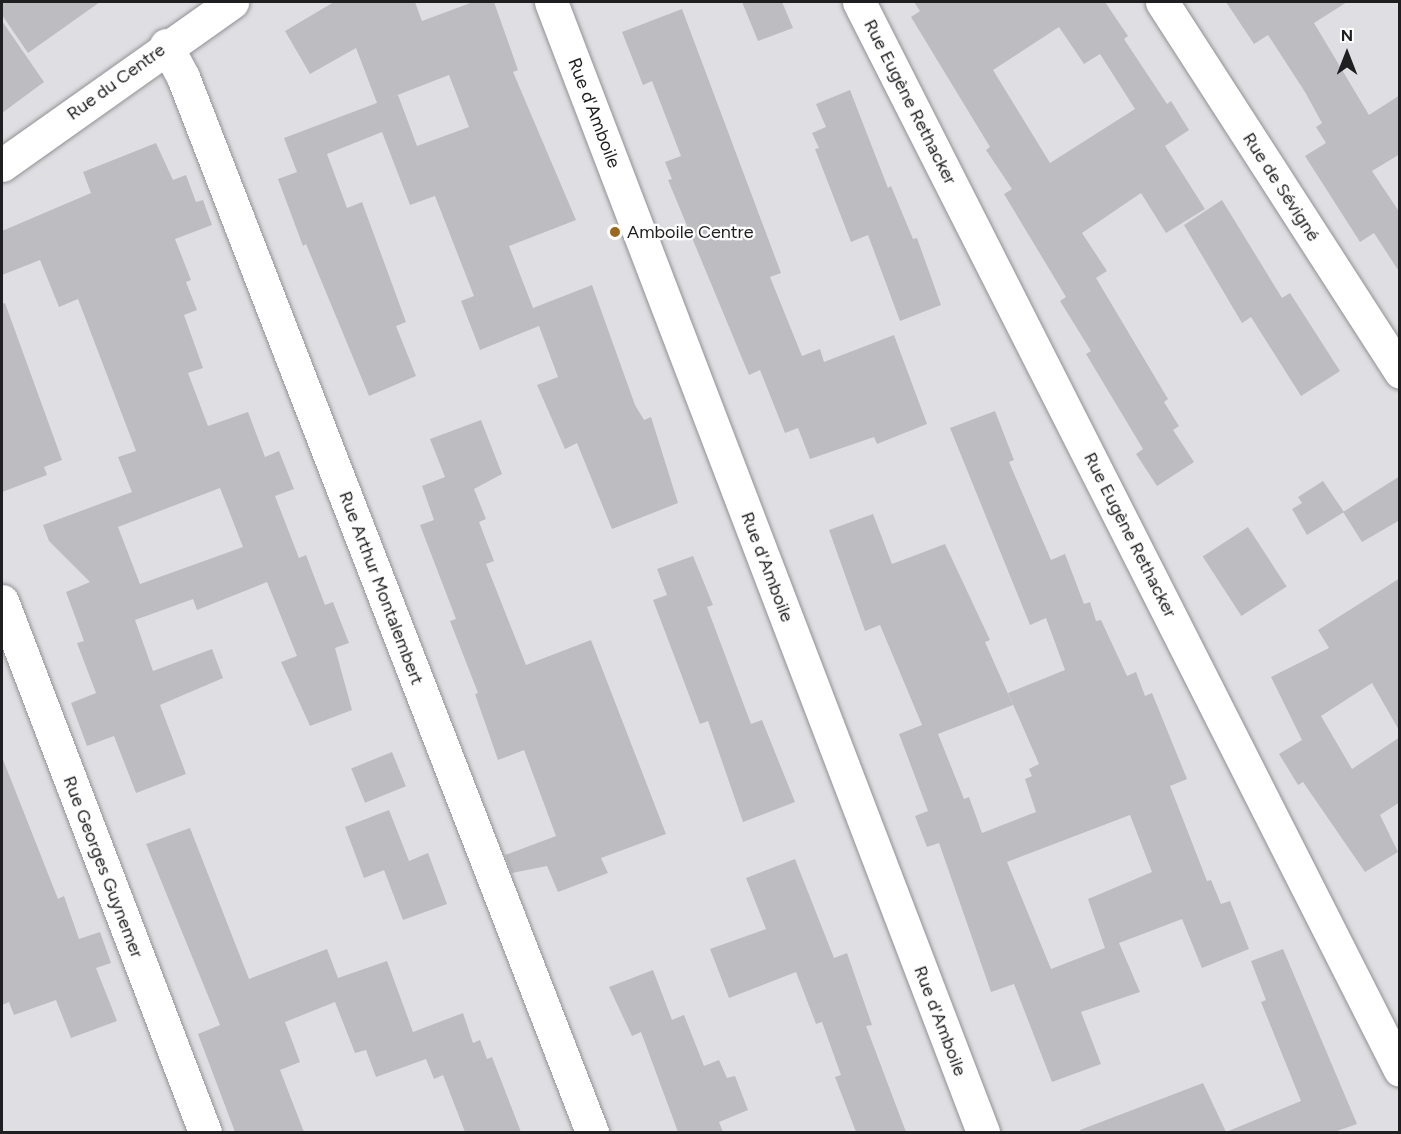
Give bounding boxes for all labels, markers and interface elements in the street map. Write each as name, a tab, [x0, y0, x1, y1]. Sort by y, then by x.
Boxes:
street label: Rue Eugène Rethacker	[859, 16, 961, 188]
north arrow	[1317, 24, 1377, 84]
text: N	[1341, 26, 1353, 45]
street label: Rue du Centre	[63, 39, 169, 125]
street label: Rue d'Amboile	[563, 55, 625, 171]
street label: Rue de Sévigné	[1238, 129, 1324, 245]
place label: Amboile Centre	[627, 221, 753, 243]
marker: Amboile Centre	[608, 225, 622, 239]
street label: Rue Eugène Rethacker	[1079, 449, 1181, 621]
street label: Rue Arthur Montalembert	[334, 488, 428, 688]
street label: Rue d'Amboile	[736, 509, 798, 625]
street label: Rue Georges Guynemer	[58, 773, 148, 961]
street label: Rue d'Amboile	[909, 963, 971, 1079]

